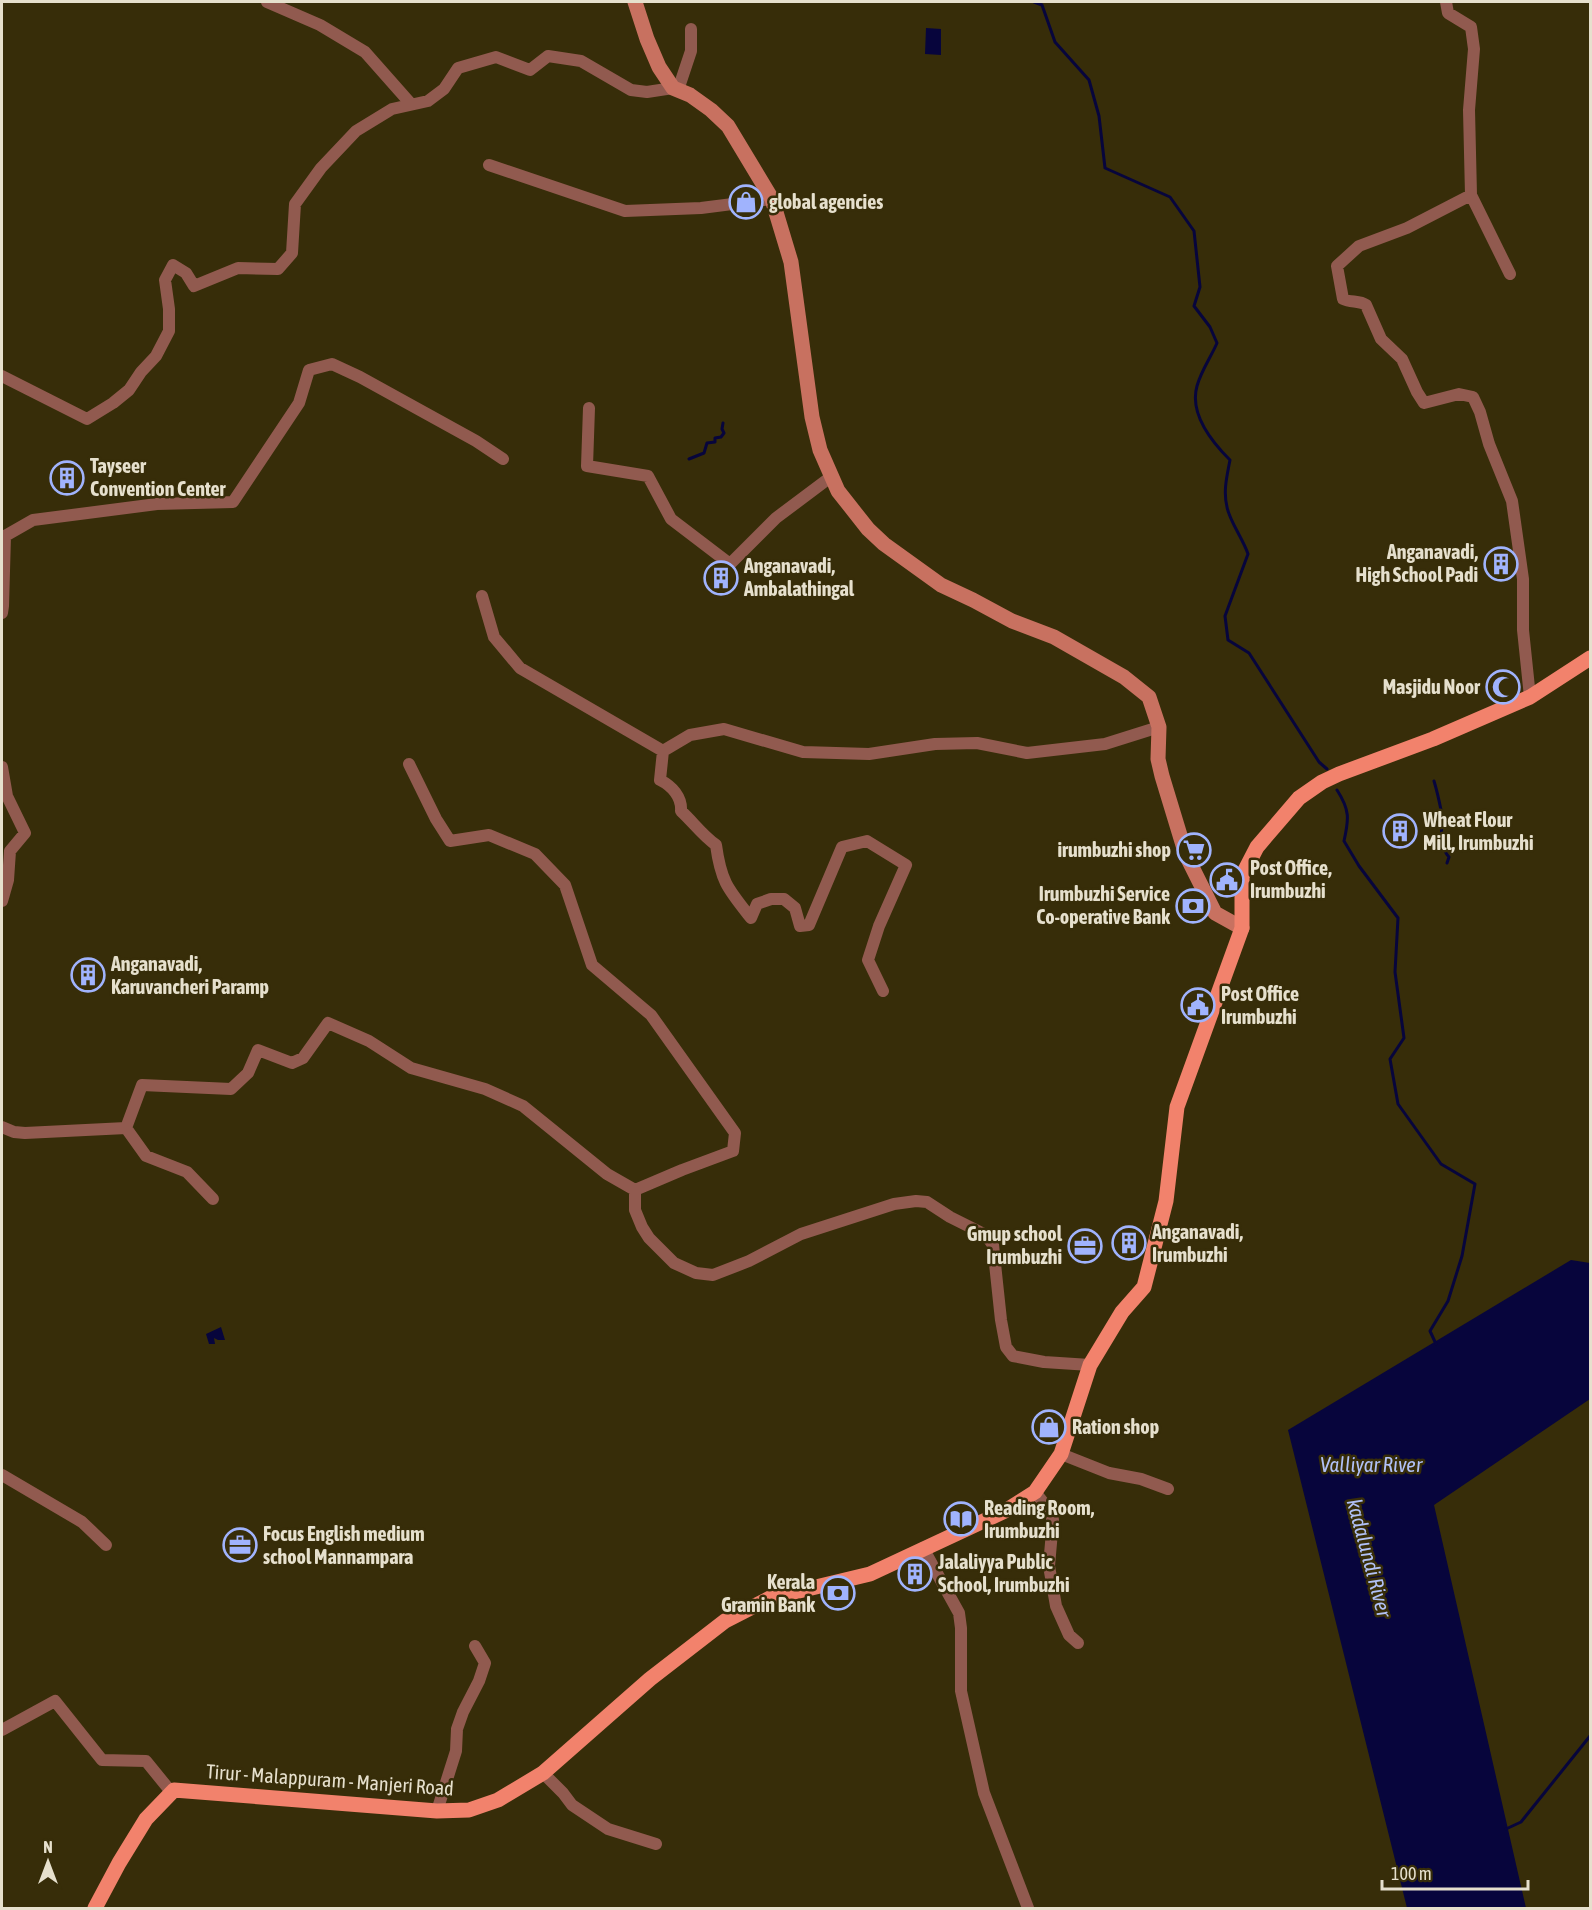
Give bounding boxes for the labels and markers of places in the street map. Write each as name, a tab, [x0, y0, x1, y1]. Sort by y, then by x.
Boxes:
shop icon: global agencies	[728, 184, 764, 220]
place label: global agencies	[769, 190, 883, 213]
place label: Tayseer Convention Center	[90, 454, 227, 500]
building icon: Tayseer Convention Center	[49, 460, 85, 496]
place label: Anganavadi, High School Padi	[1356, 540, 1478, 586]
building icon: Anganavadi, High School Padi	[1483, 546, 1519, 582]
place label: Anganavadi, Ambalathingal	[743, 554, 855, 600]
building icon: Anganavadi, Ambalathingal	[703, 560, 739, 596]
mosque icon: Masjidu Noor	[1485, 669, 1521, 705]
place label: Masjidu Noor	[1383, 675, 1481, 698]
place label: Wheat Flour Mill, Irumbuzhi	[1422, 808, 1534, 854]
building icon: Wheat Flour Mill, Irumbuzhi	[1382, 813, 1418, 849]
supermarket icon: irumbuzhi shop	[1176, 832, 1212, 868]
place label: irumbuzhi shop	[1057, 838, 1171, 861]
place label: Post Office, Irumbuzhi	[1250, 856, 1332, 902]
public building icon: Post Office, Irumbuzhi	[1209, 862, 1245, 898]
place label: Irumbuzhi Service Co-operative Bank	[1036, 882, 1170, 928]
bank icon: Irumbuzhi Service Co-operative Bank	[1175, 888, 1211, 924]
place label: Anganavadi, Karuvancheri Paramp	[110, 952, 269, 998]
building icon: Anganavadi, Karuvancheri Paramp	[70, 957, 106, 993]
place label: Post Office Irumbuzhi	[1221, 982, 1299, 1028]
public building icon: Post Office Irumbuzhi	[1180, 987, 1216, 1023]
place label: Anganavadi, Irumbuzhi	[1151, 1220, 1243, 1266]
place label: Gmup school Irumbuzhi	[967, 1222, 1063, 1268]
building icon: Anganavadi, Irumbuzhi	[1111, 1225, 1147, 1261]
office icon: Gmup school Irumbuzhi	[1067, 1228, 1103, 1264]
shop icon: Ration shop	[1031, 1409, 1067, 1445]
place label: Ration shop	[1072, 1415, 1159, 1438]
place label: Reading Room, Irumbuzhi	[984, 1496, 1095, 1542]
library icon: Reading Room, Irumbuzhi	[943, 1501, 979, 1537]
place label: Focus English medium school Mannampara	[263, 1522, 425, 1568]
office icon: Focus English medium school Mannampara	[222, 1527, 258, 1563]
place label: Jalaliyya Public School, Irumbuzhi	[937, 1550, 1070, 1596]
building icon: Jalaliyya Public School, Irumbuzhi	[897, 1556, 933, 1592]
place label: Kerala Gramin Bank	[721, 1570, 815, 1616]
bank icon: Kerala Gramin Bank	[820, 1575, 856, 1611]

